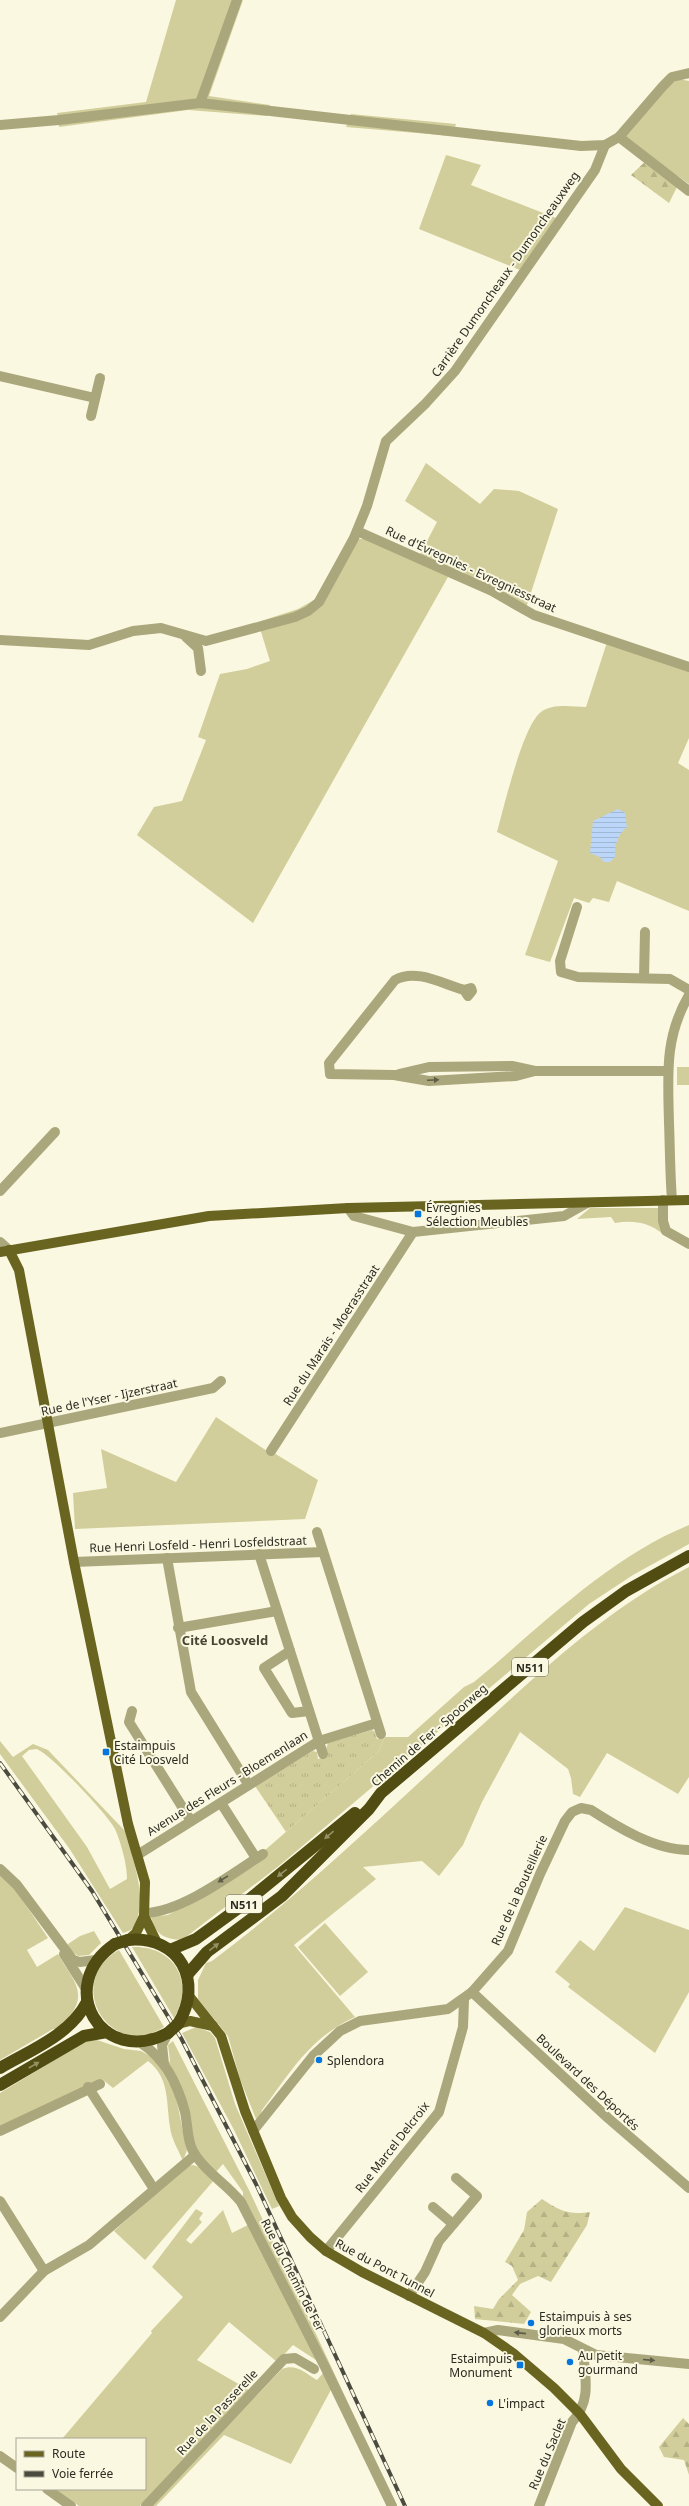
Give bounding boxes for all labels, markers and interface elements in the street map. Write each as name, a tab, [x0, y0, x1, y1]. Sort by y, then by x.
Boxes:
street label: Carrière Dumoncheaux - Dumoncheauxweg	[427, 168, 583, 380]
street label: Rue d'Évregnies - Evregniesstraat	[383, 522, 560, 616]
one-way arrow	[427, 1077, 440, 1083]
place label: Évregnies Sélection Meubles	[426, 1199, 529, 1230]
marker: Évregnies Sélection Meubles	[413, 1209, 423, 1219]
street label: Rue du Marais - Moerasstraat	[279, 1260, 384, 1409]
street label: Rue de l'Yser - Ijzerstraat	[39, 1374, 179, 1420]
street label: Rue Henri Losfeld - Henri Losfeldstraat	[89, 1532, 308, 1556]
district label: Cité Loosveld	[182, 1631, 268, 1649]
road number: N511	[512, 1658, 548, 1676]
street label: Chemin de Fer - Spoorweg	[367, 1680, 491, 1790]
street label: Avenue des Fleurs - Bloemenlaan	[143, 1726, 311, 1840]
place label: Estaimpuis Cité Loosveld	[114, 1737, 189, 1768]
marker: Estaimpuis Cité Loosveld	[101, 1747, 111, 1757]
one-way arrow	[324, 1831, 334, 1840]
street label: Rue de la Bouteillerie	[487, 1832, 551, 1948]
one-way arrow	[276, 1869, 287, 1878]
one-way arrow	[217, 1875, 229, 1882]
road number: N511	[226, 1895, 262, 1913]
one-way arrow	[209, 1943, 220, 1951]
street label: Boulevard des Déportés	[533, 2030, 643, 2134]
place label: Splendora	[327, 2052, 384, 2069]
marker: Splendora	[314, 2055, 324, 2065]
one-way arrow	[28, 2061, 40, 2068]
street label: Rue Marcel Delcroix	[351, 2097, 433, 2196]
street label: Rue du Chemin de Fer	[257, 2216, 329, 2334]
street label: Rue du Pont Tunnel	[332, 2235, 438, 2301]
place label: Estaimpuis à ses glorieux morts	[539, 2308, 632, 2339]
marker: Estaimpuis à ses glorieux morts	[526, 2318, 536, 2328]
one-way arrow	[514, 2329, 526, 2336]
place label: Au petit gourmand	[578, 2347, 638, 2378]
place label: Estaimpuis Monument	[449, 2350, 513, 2381]
marker: Au petit gourmand	[565, 2357, 575, 2367]
one-way arrow	[643, 2357, 655, 2363]
marker: Estaimpuis Monument	[515, 2360, 525, 2370]
street label: Rue de la Passerelle	[173, 2365, 261, 2459]
place label: L'impact	[498, 2395, 545, 2412]
marker: L'impact	[485, 2398, 495, 2408]
street label: Rue du Saclet	[524, 2415, 570, 2492]
legend	[16, 2438, 146, 2490]
text: Route	[52, 2445, 85, 2462]
text: Voie ferrée	[52, 2465, 114, 2482]

